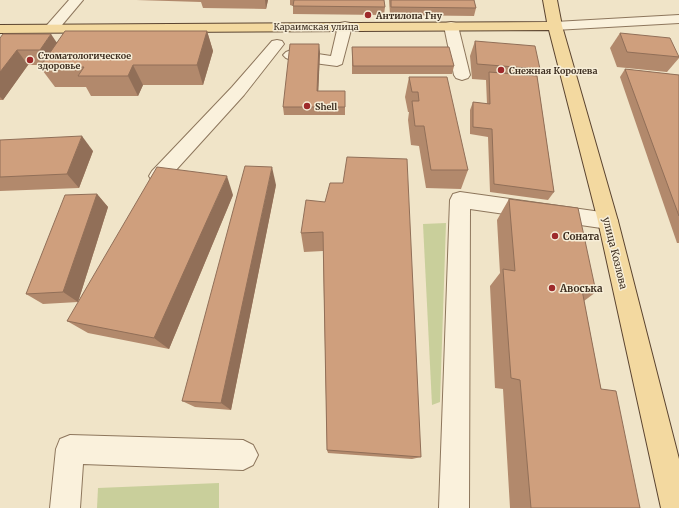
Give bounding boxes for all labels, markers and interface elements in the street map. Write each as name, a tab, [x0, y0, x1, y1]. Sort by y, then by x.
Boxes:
marker: Антилопа Гну	[363, 10, 373, 20]
place label: Антилопа Гну	[375, 10, 443, 21]
street label: Караимская улица	[273, 21, 359, 32]
place label: Стоматологическое здоровье	[38, 50, 131, 71]
marker: Стоматологическое здоровье	[25, 55, 35, 65]
marker: Снежная Королева	[496, 65, 506, 75]
place label: Снежная Королева	[509, 65, 597, 76]
marker: Shell	[302, 101, 312, 111]
place label: Shell	[315, 101, 337, 112]
street label: улица Козлова	[600, 216, 630, 291]
place label: Соната	[563, 230, 600, 243]
marker: Соната	[550, 231, 560, 241]
place label: Авоська	[559, 282, 603, 295]
marker: Авоська	[547, 283, 557, 293]

